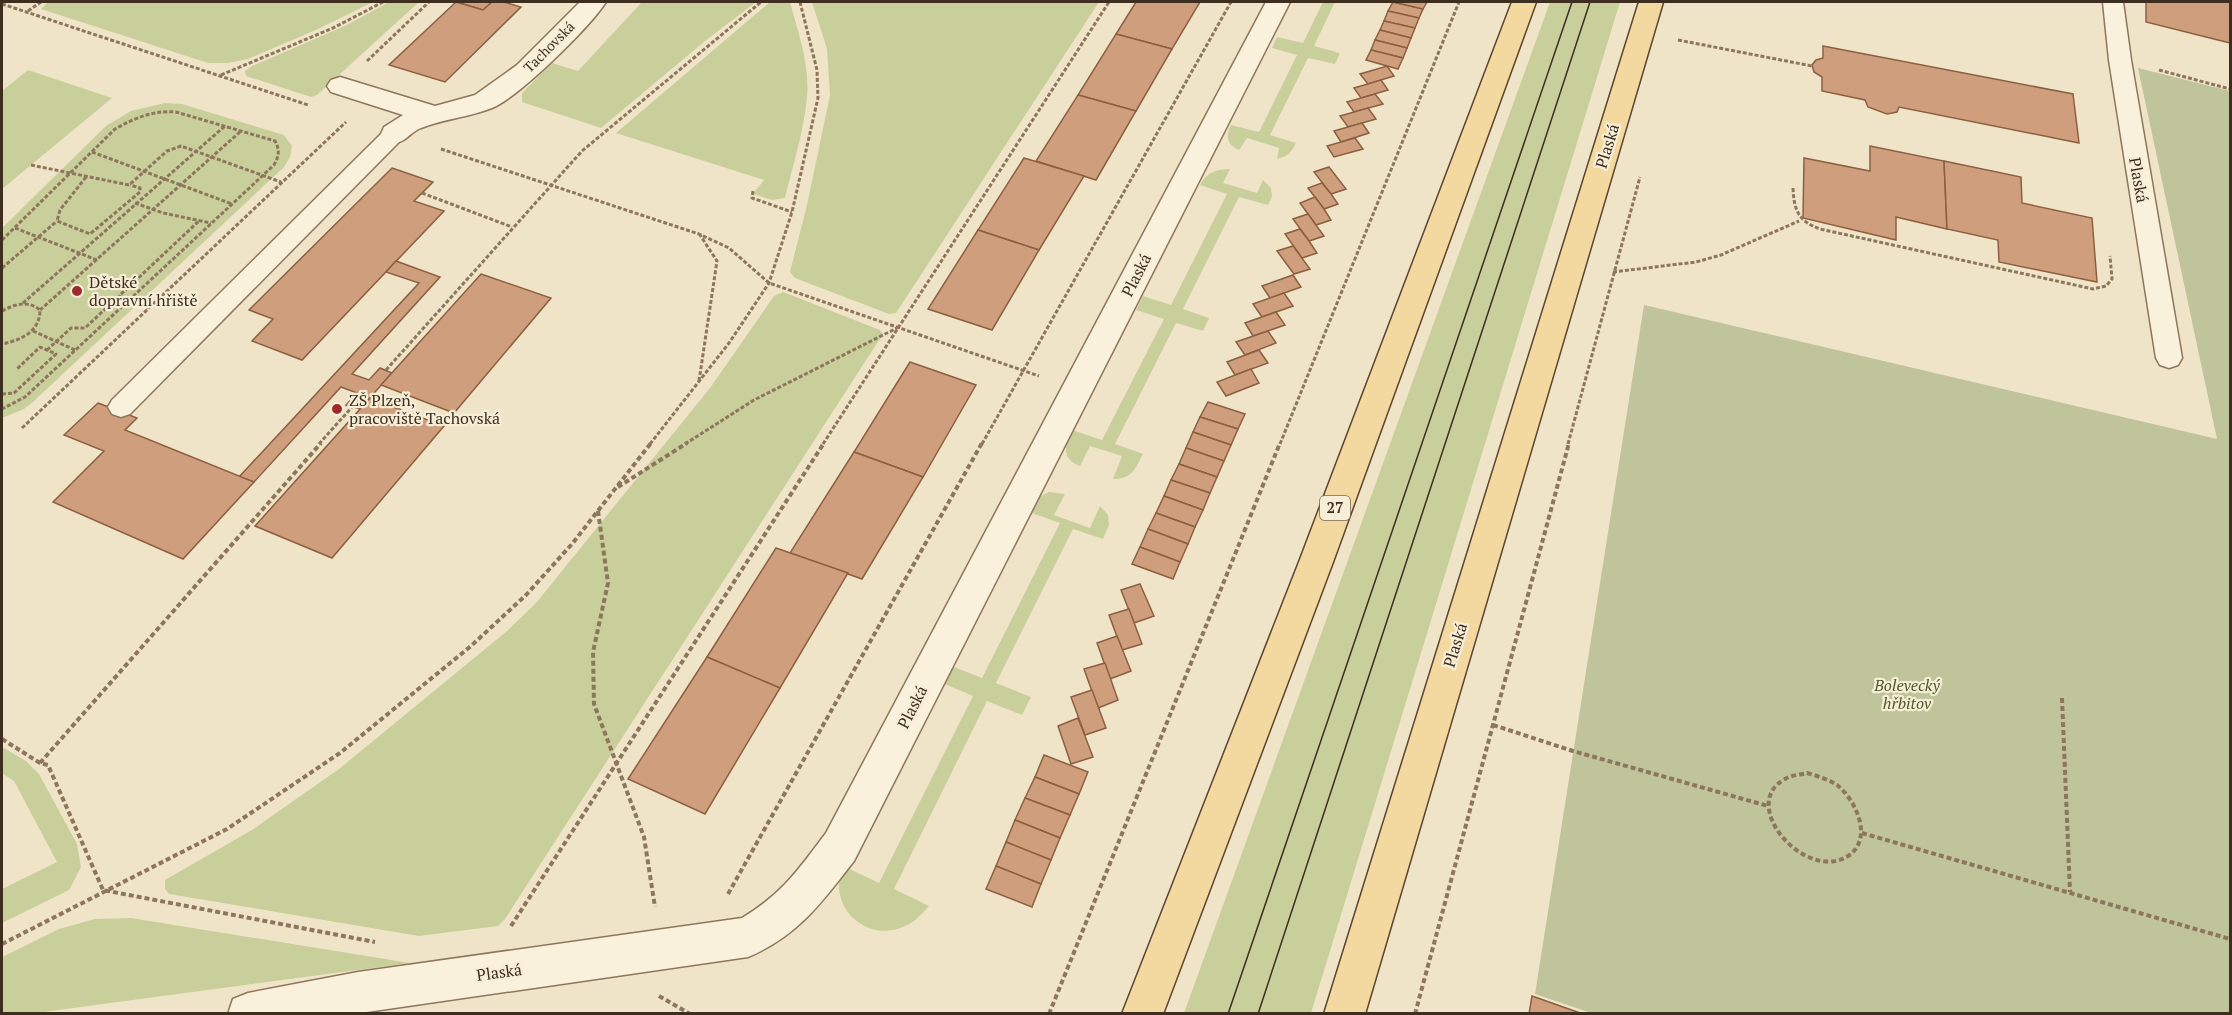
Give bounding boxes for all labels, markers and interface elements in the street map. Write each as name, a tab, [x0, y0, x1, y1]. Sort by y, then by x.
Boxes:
street label: Tachovská	[519, 17, 578, 76]
street label: Plaská	[1590, 121, 1624, 171]
street label: Plaská	[2124, 156, 2154, 204]
street label: Plaská	[1116, 250, 1156, 300]
place label: Dětské dopravní hřiště	[89, 271, 198, 311]
marker: Dětské dopravní hřiště	[70, 284, 84, 298]
place label: ZŠ Plzeň, pracoviště Tachovská	[349, 389, 500, 429]
marker: ZŠ Plzeň, pracoviště Tachovská	[330, 402, 344, 416]
road number: 27	[1320, 496, 1350, 520]
street label: Plaská	[1438, 620, 1472, 670]
park label: Bolevecký hřbitov	[1873, 674, 1941, 714]
street label: Plaská	[892, 682, 932, 732]
street label: Plaská	[475, 958, 523, 986]

